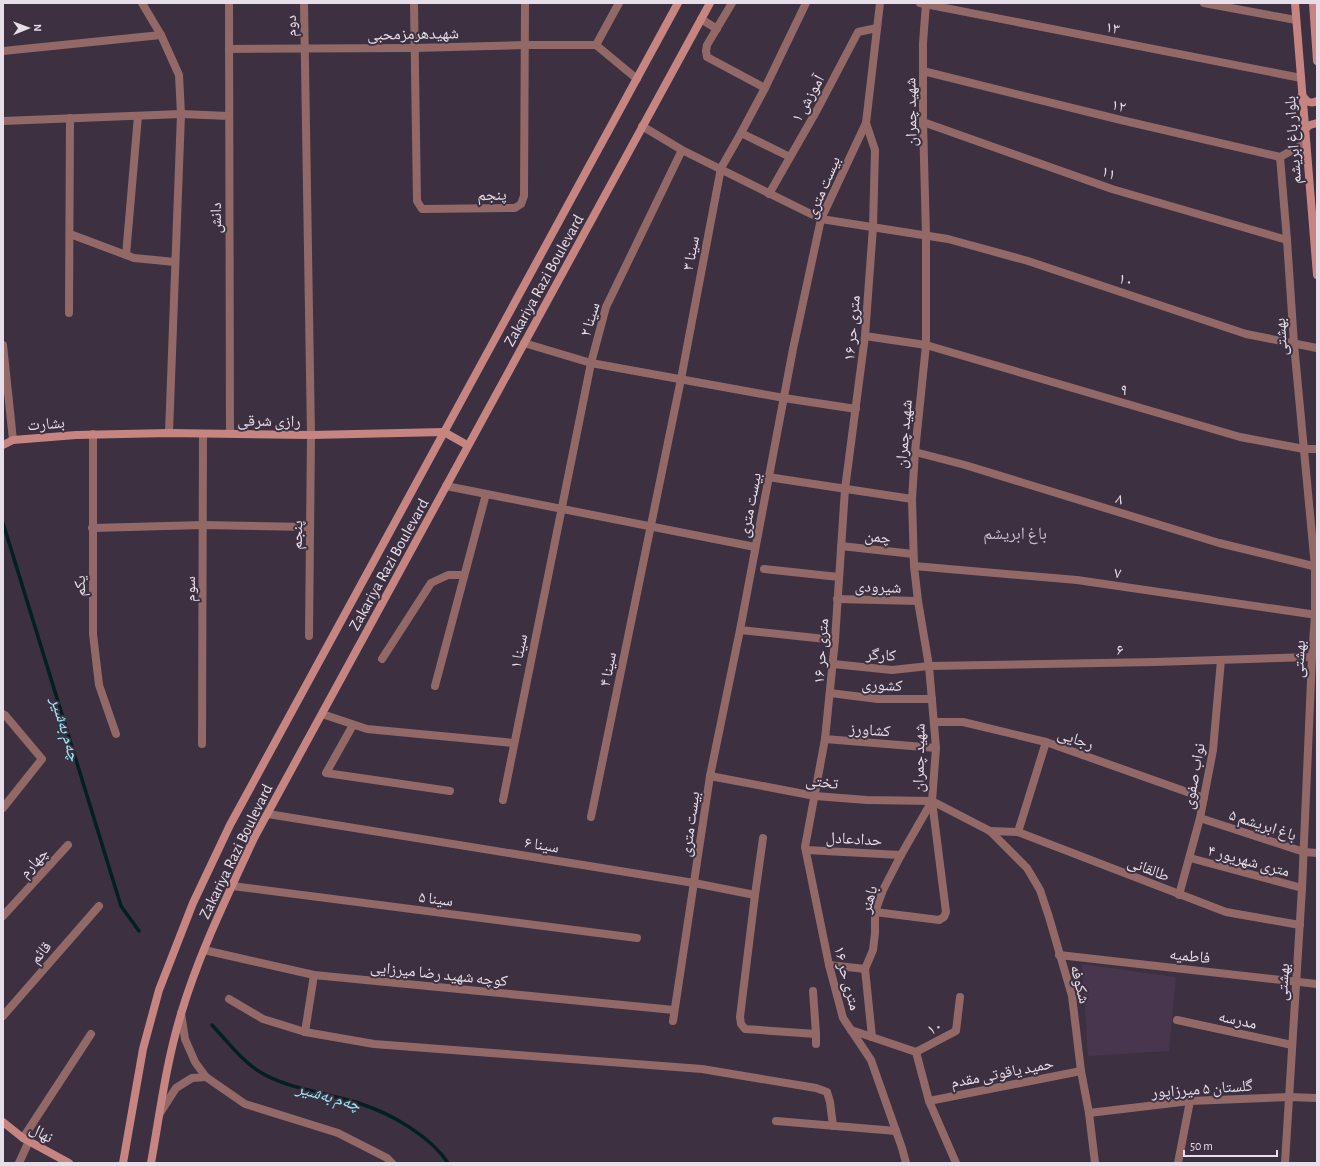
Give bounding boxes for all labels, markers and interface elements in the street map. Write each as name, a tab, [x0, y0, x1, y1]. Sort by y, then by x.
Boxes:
north arrow	[8, 8, 48, 48]
street label: دوم	[283, 15, 301, 37]
street label: ۱۳	[1104, 19, 1121, 37]
text: N	[32, 24, 43, 32]
street label: شهیدهرمزمحبی	[367, 25, 459, 45]
street label: آموزش ۱	[788, 71, 829, 126]
street label: شهید چمران	[902, 77, 922, 147]
street label: بلوار باغ ابریشم	[1282, 95, 1306, 185]
street label: ۱۲	[1110, 96, 1128, 115]
street label: بیست متری	[803, 154, 845, 222]
street label: ۱۱	[1099, 163, 1118, 183]
street label: پنجم	[477, 187, 507, 205]
street label: دانش	[208, 202, 226, 234]
street label: Zakariya Razi Boulevard	[501, 212, 588, 349]
street label: سینا ۳	[680, 235, 702, 272]
street label: ۱۰	[1116, 270, 1135, 290]
street label: ۱۶ متری حر	[841, 295, 865, 362]
street label: سینا ۲	[577, 300, 603, 338]
street label: بهشتی	[1272, 317, 1292, 356]
street label: ۹	[1118, 381, 1129, 399]
street label: شهید چمران	[893, 399, 917, 469]
street label: رازی شرقی	[237, 412, 301, 432]
street label: بشارت	[27, 414, 66, 435]
street label: بیست متری	[736, 471, 766, 539]
street label: ۸	[1114, 490, 1125, 508]
street label: Zakariya Razi Boulevard	[346, 496, 433, 633]
street label: پنجم	[289, 520, 307, 550]
district label: باغ ابریشم	[983, 525, 1047, 545]
street label: چمن	[864, 528, 892, 548]
street label: ۷	[1113, 565, 1123, 581]
street label: یکم	[72, 575, 90, 597]
street label: سوم	[182, 576, 200, 602]
street label: شیرودی	[854, 578, 902, 598]
street label: ۱۶ متری حر	[811, 618, 833, 685]
street label: ۱ سینا	[508, 633, 531, 670]
street label: بهشتی	[1290, 640, 1310, 678]
street label: ۶	[1116, 642, 1124, 658]
street label: کارگر	[865, 646, 897, 665]
street label: سینا ۴	[597, 651, 619, 688]
street label: کشوری	[861, 676, 903, 696]
water label: چەم بەشیر	[45, 694, 84, 765]
street label: کشاورز	[848, 721, 891, 740]
street label: شهید چمران	[910, 723, 930, 793]
street label: رجایی	[1055, 725, 1096, 754]
street label: نواب صفوی	[1180, 742, 1210, 811]
street label: تختی	[804, 772, 839, 794]
street label: Zakariya Razi Boulevard	[196, 782, 276, 922]
street label: بیست متری	[677, 790, 704, 858]
street label: باغ ابریشم ۵	[1226, 807, 1298, 845]
street label: حدادعادل	[825, 830, 883, 850]
street label: سینا ۶	[523, 834, 560, 856]
street label: ۴ متری شهریور	[1206, 842, 1291, 882]
street label: چهارم	[16, 845, 53, 882]
street label: طالقانی	[1125, 854, 1172, 886]
street label: باهنر	[857, 884, 881, 916]
street label: سینا ۵	[418, 889, 454, 909]
street label: قائم	[27, 938, 56, 968]
street label: ۱۶ متری حر	[829, 944, 863, 1013]
street label: فاطمیه	[1169, 946, 1211, 966]
street label: کوچه شهید رضا میرزایی	[369, 959, 509, 991]
street label: شکوفه	[1067, 963, 1093, 1005]
street label: بهشتی	[1274, 963, 1294, 1002]
street label: مدرسه	[1217, 1008, 1258, 1033]
street label: ۱۰	[924, 1017, 945, 1038]
street label: حمید یاقوتی مقدم	[949, 1055, 1055, 1093]
street label: گلستان ۵ میرزاپور	[1150, 1077, 1254, 1103]
water label: چەم بەشیر	[293, 1079, 364, 1117]
street label: نهال	[26, 1120, 56, 1148]
scale bar	[1184, 1132, 1277, 1158]
text: 50 m	[1190, 1140, 1213, 1152]

